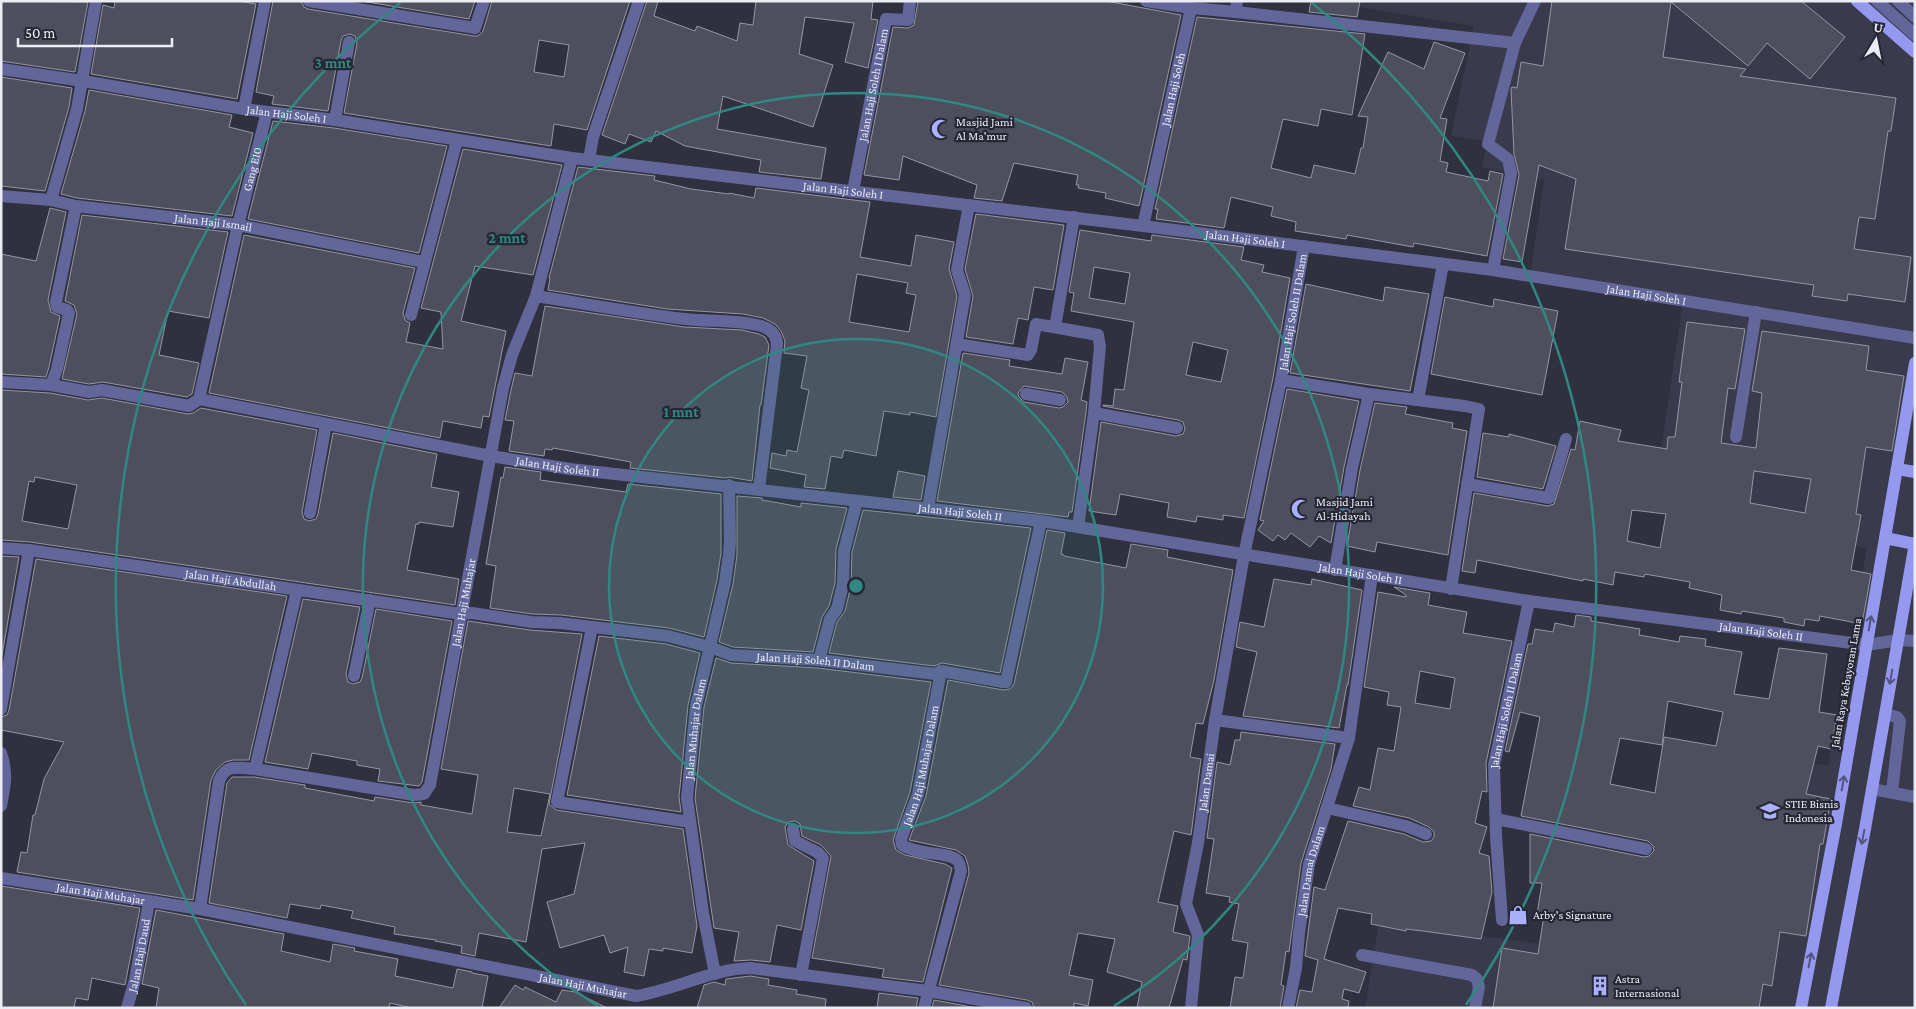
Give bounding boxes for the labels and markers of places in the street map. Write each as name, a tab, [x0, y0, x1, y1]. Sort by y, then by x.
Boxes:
place label: Masjid Jami Al Ma'mur	[956, 115, 1013, 143]
mosque icon: Masjid Jami Al Ma'mur	[930, 118, 952, 140]
place label: Masjid Jami Al-Hidayah	[1316, 495, 1373, 523]
mosque icon: Masjid Jami Al-Hidayah	[1290, 498, 1312, 520]
centre of rings	[847, 577, 865, 595]
place label: STIE Bisnis Indonesia	[1785, 797, 1838, 825]
school or university icon: STIE Bisnis Indonesia	[1759, 800, 1781, 822]
shop icon: Arby's Signature	[1507, 904, 1529, 926]
place label: Arby's Signature	[1533, 908, 1612, 922]
place label: Astra Internasional	[1615, 972, 1679, 1000]
building icon: Astra Internasional	[1589, 975, 1611, 997]

